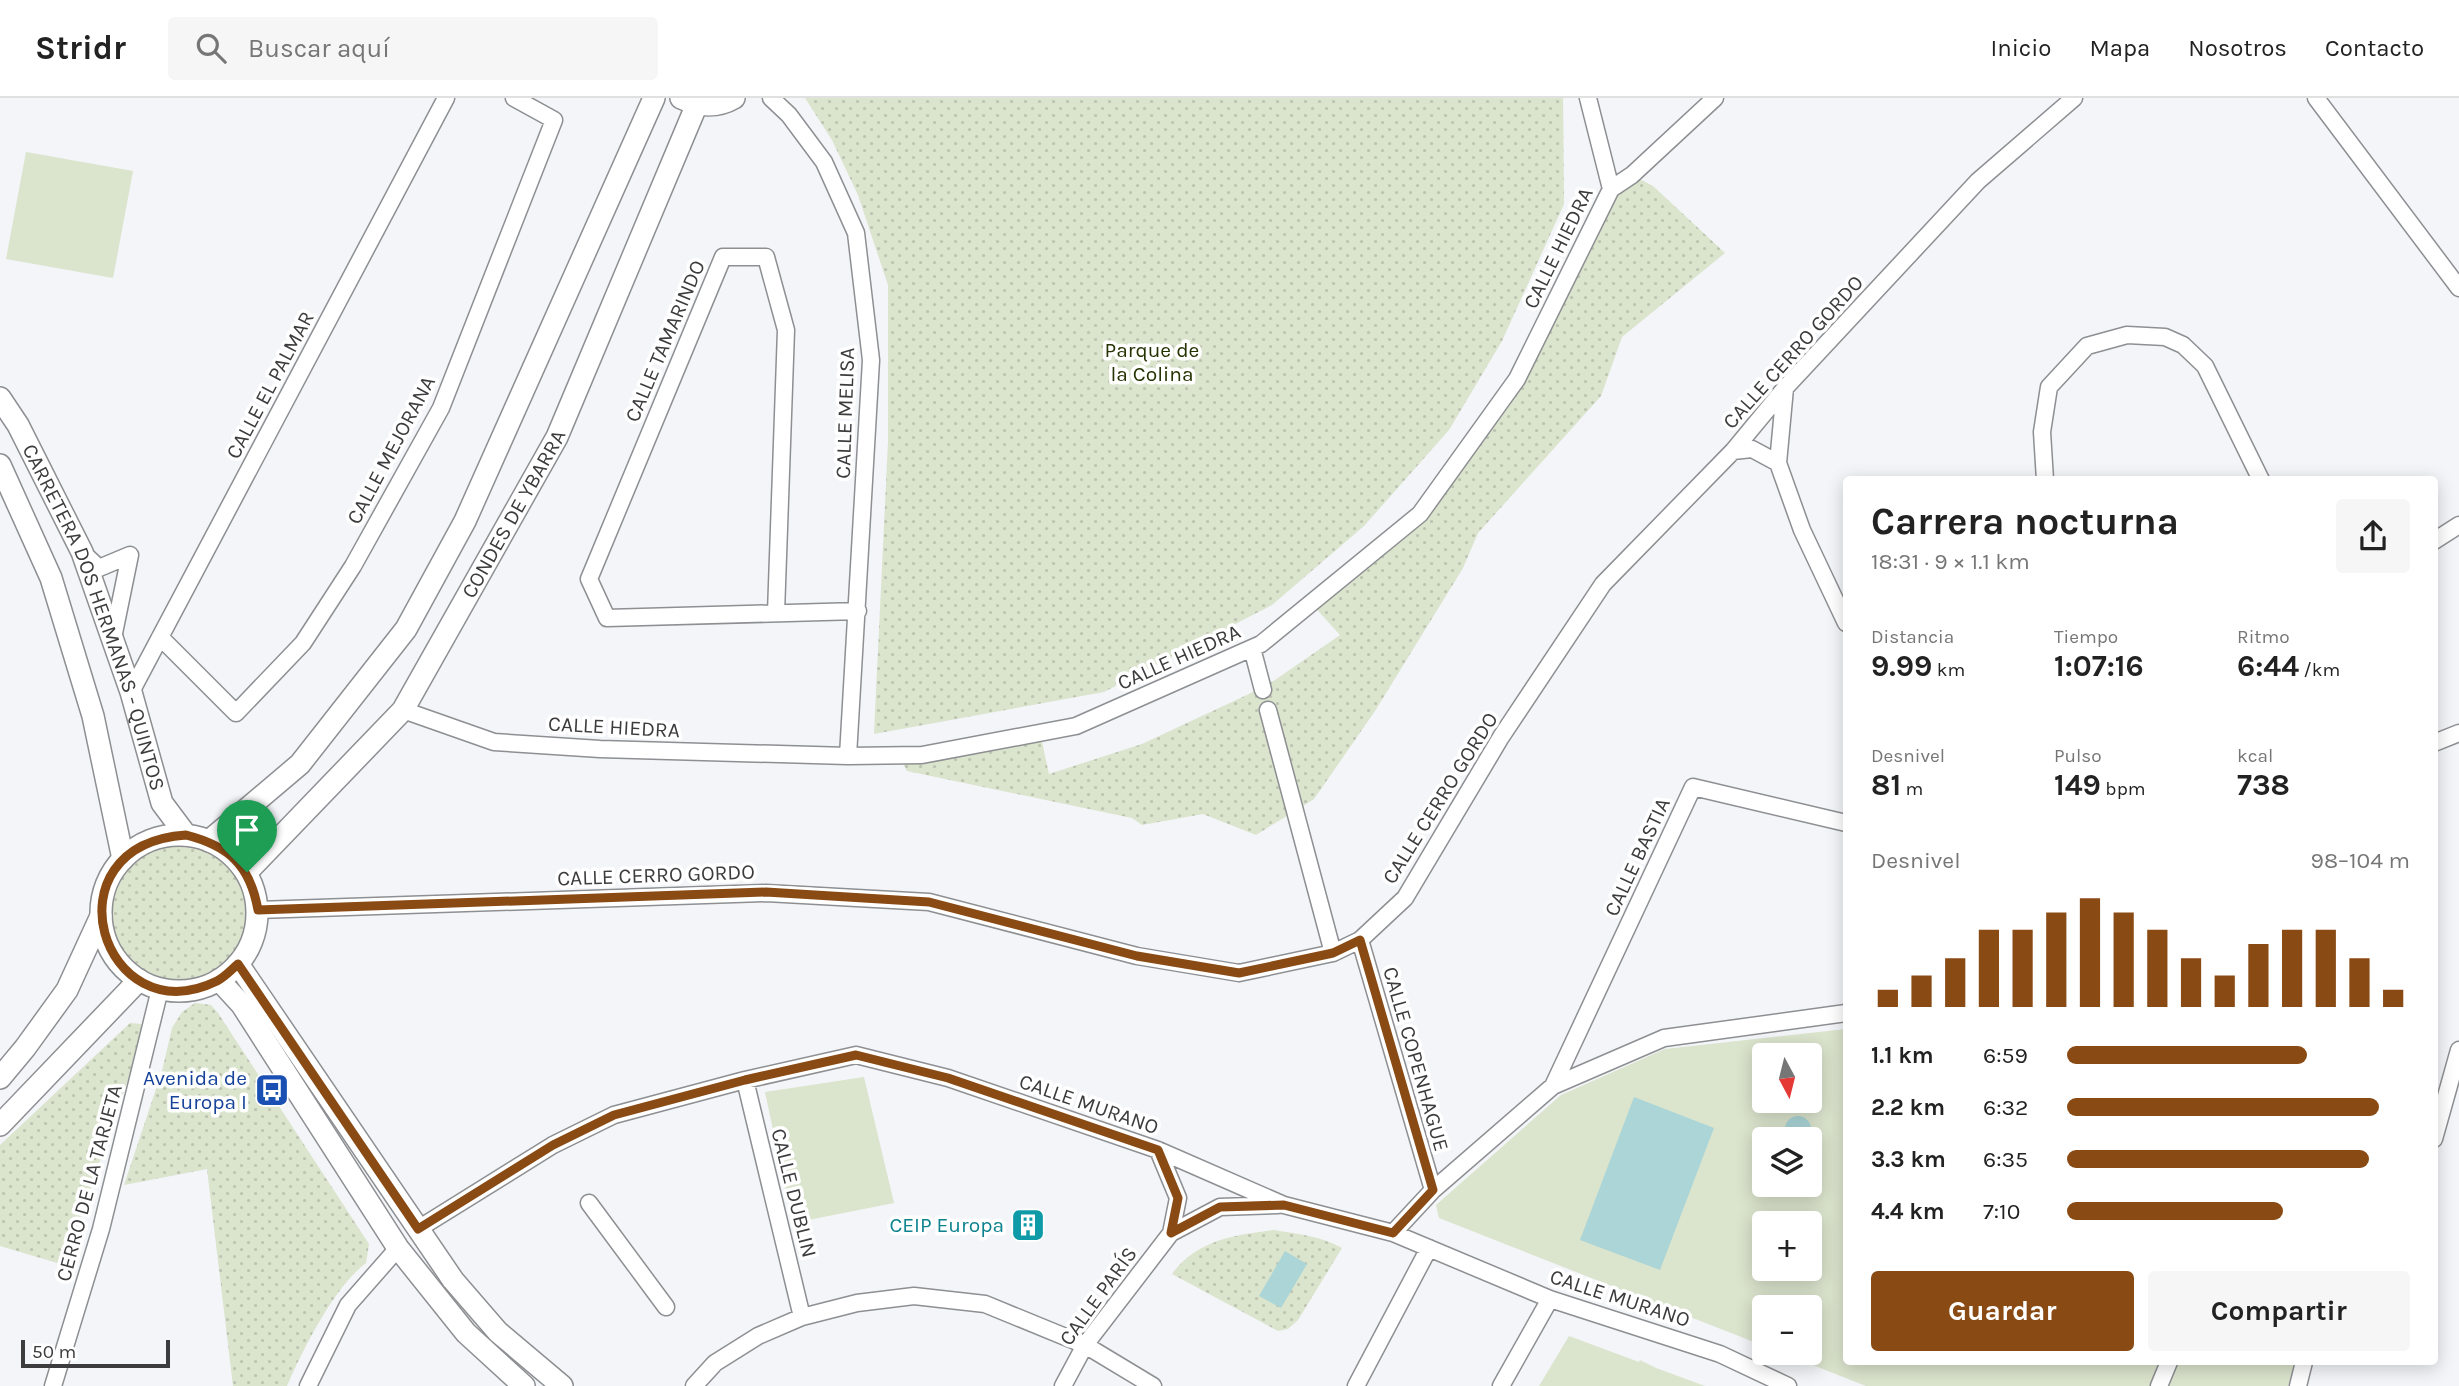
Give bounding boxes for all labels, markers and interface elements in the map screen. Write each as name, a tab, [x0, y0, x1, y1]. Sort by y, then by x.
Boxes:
search box	[168, 17, 658, 80]
text: Stridr	[35, 29, 126, 67]
icon: search	[192, 29, 230, 67]
text: Buscar aquí	[248, 33, 390, 64]
text: Inicio	[1990, 34, 2051, 62]
text: Mapa	[2089, 34, 2150, 62]
text: Nosotros	[2188, 34, 2287, 62]
text: Contacto	[2325, 34, 2424, 62]
street label: CALLE HIEDRA	[1518, 183, 1598, 313]
street label: CALLE TAMARINDO	[620, 256, 710, 426]
street label: CALLE CERRO GORDO	[1718, 271, 1868, 433]
street label: CALLE EL PALMAR	[221, 307, 319, 463]
park label: Parque de la Colina	[1105, 338, 1199, 386]
street label: CALLE MELISA	[831, 347, 859, 479]
street label: CALLE MEJORANA	[342, 372, 440, 528]
street label: CONDES DE YBARRA	[457, 426, 571, 602]
street label: CARRETERA DOS HERMANAS - QUINTOS	[18, 440, 170, 793]
text: Carrera nocturna	[1871, 499, 2179, 544]
button: share	[2336, 499, 2410, 573]
text: 18:31 · 9 × 1.1 km	[1871, 548, 2030, 575]
street label: CALLE HIEDRA	[1114, 619, 1244, 695]
text: Distancia	[1871, 626, 1954, 648]
text: Tiempo	[2054, 626, 2118, 648]
text: Ritmo	[2237, 626, 2290, 648]
text: 9.99	[1871, 648, 1932, 684]
text: 1:07:16	[2054, 648, 2144, 684]
text: 6:44	[2237, 648, 2299, 684]
text: km	[1932, 659, 1965, 681]
text: /km	[2299, 659, 2340, 681]
street label: CALLE CERRO GORDO	[1377, 708, 1503, 888]
street label: CALLE HIEDRA	[548, 712, 680, 742]
text: Desnivel	[1871, 745, 1945, 767]
text: Pulso	[2054, 745, 2102, 767]
text: kcal	[2237, 745, 2273, 767]
text: 81	[1871, 767, 1901, 803]
text: 149	[2054, 767, 2101, 803]
text: 738	[2237, 767, 2290, 803]
text: m	[1901, 778, 1923, 800]
text: bpm	[2101, 778, 2146, 800]
street label: CALLE BASTIA	[1599, 794, 1675, 920]
pin	[217, 800, 277, 872]
icon: arrive	[228, 811, 266, 849]
text: Desnivel	[1871, 847, 1961, 874]
text: 98–104 m	[2311, 847, 2410, 874]
street label: CALLE CERRO GORDO	[557, 860, 755, 890]
street label: CALLE COPENHAGUE	[1378, 964, 1454, 1154]
text: 1.1 km	[1871, 1042, 1934, 1069]
text: 6:59	[1983, 1042, 2028, 1069]
north arrow	[1752, 1043, 1822, 1113]
map controls	[1752, 1043, 1822, 1365]
place label: Avenida de Europa I	[143, 1066, 247, 1114]
street label: CALLE MURANO	[1016, 1069, 1162, 1139]
bus stop icon: Avenida de Europa I	[253, 1071, 291, 1109]
street label: CERRO DE LA TARJETA	[51, 1082, 127, 1284]
text: 2.2 km	[1871, 1094, 1945, 1121]
text: 6:32	[1983, 1094, 2028, 1121]
street label: CALLE DUBLIN	[766, 1126, 822, 1260]
button: layers	[1752, 1127, 1822, 1197]
text: 3.3 km	[1871, 1146, 1946, 1173]
text: 6:35	[1983, 1146, 2028, 1173]
text: 4.4 km	[1871, 1198, 1945, 1225]
text: 7:10	[1983, 1198, 2020, 1225]
building icon: CEIP Europa	[1009, 1206, 1047, 1244]
button: +	[1752, 1211, 1822, 1281]
place label: CEIP Europa	[889, 1213, 1004, 1237]
street label: CALLE PARÍS	[1054, 1242, 1142, 1350]
street label: CALLE MURANO	[1547, 1264, 1693, 1332]
button: Guardar	[1871, 1271, 2134, 1351]
button: Compartir	[2148, 1271, 2410, 1351]
button: −	[1752, 1295, 1822, 1365]
scale bar	[21, 1337, 170, 1369]
text: 50 m	[32, 1341, 76, 1363]

